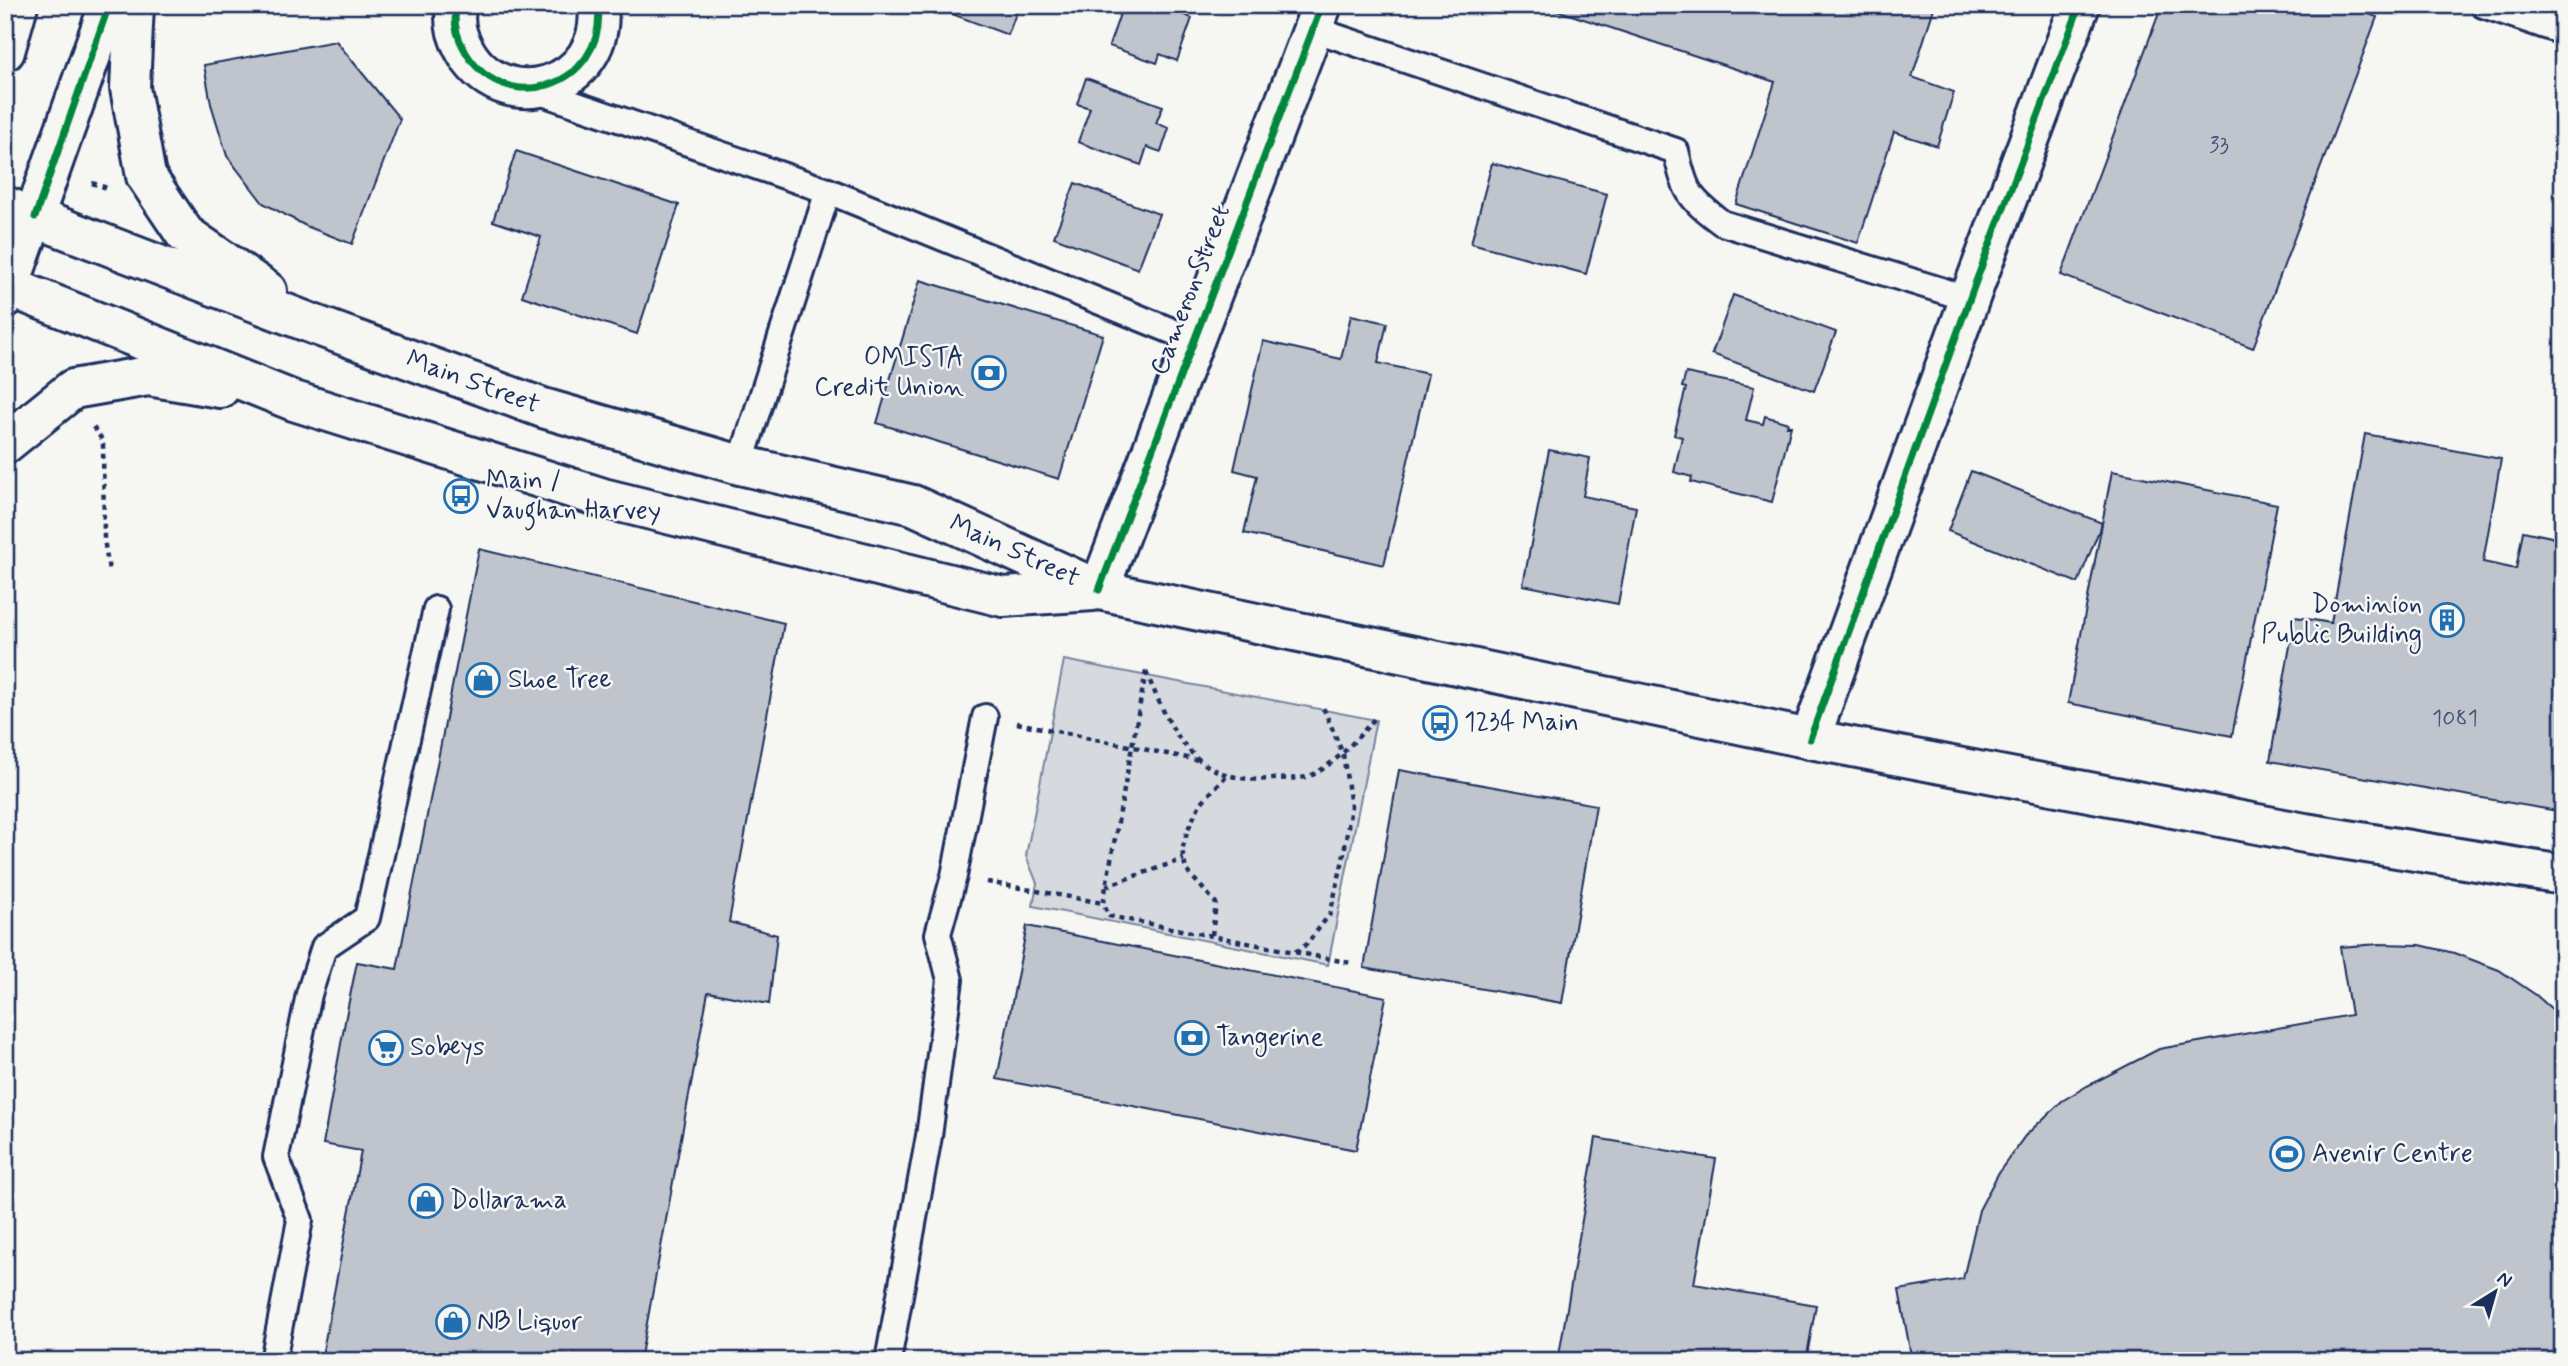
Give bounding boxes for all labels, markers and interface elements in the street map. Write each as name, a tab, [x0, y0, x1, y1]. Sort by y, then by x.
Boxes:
house number: 33	[2209, 131, 2229, 161]
street label: Cameron Street	[1143, 200, 1239, 380]
place label: OMISTA Credit Union	[814, 341, 964, 405]
street label: Main Street	[401, 343, 544, 422]
bank icon: OMISTA Credit Union	[970, 354, 1008, 392]
place label: Main / Vaughan Harvey	[486, 464, 661, 531]
bus stop icon: Main / Vaughan Harvey	[442, 477, 480, 515]
street label: Main Street	[944, 507, 1085, 596]
place label: Dominion Public Building	[2261, 588, 2422, 654]
building icon: Dominion Public Building	[2428, 601, 2466, 639]
shop icon: Shoe Tree	[464, 661, 502, 699]
place label: Shoe Tree	[508, 663, 611, 697]
bus stop icon: 1234 Main	[1421, 704, 1459, 742]
house number: 1081	[2432, 704, 2478, 734]
place label: 1234 Main	[1464, 706, 1579, 740]
bank icon: Tangerine	[1173, 1019, 1211, 1057]
place label: Tangerine	[1216, 1021, 1324, 1057]
supermarket icon: Sobeys	[367, 1029, 405, 1067]
place label: Sobeys	[410, 1031, 485, 1065]
sports icon: Avenir Centre	[2268, 1135, 2306, 1173]
place label: Avenir Centre	[2312, 1137, 2473, 1171]
shop icon: Dollarama	[407, 1182, 445, 1220]
place label: Dollarama	[450, 1184, 567, 1218]
north arrow	[2460, 1258, 2530, 1328]
text: N	[2492, 1266, 2517, 1293]
shop icon: NB Liquor	[434, 1303, 472, 1341]
place label: NB Liquor	[477, 1305, 582, 1339]

